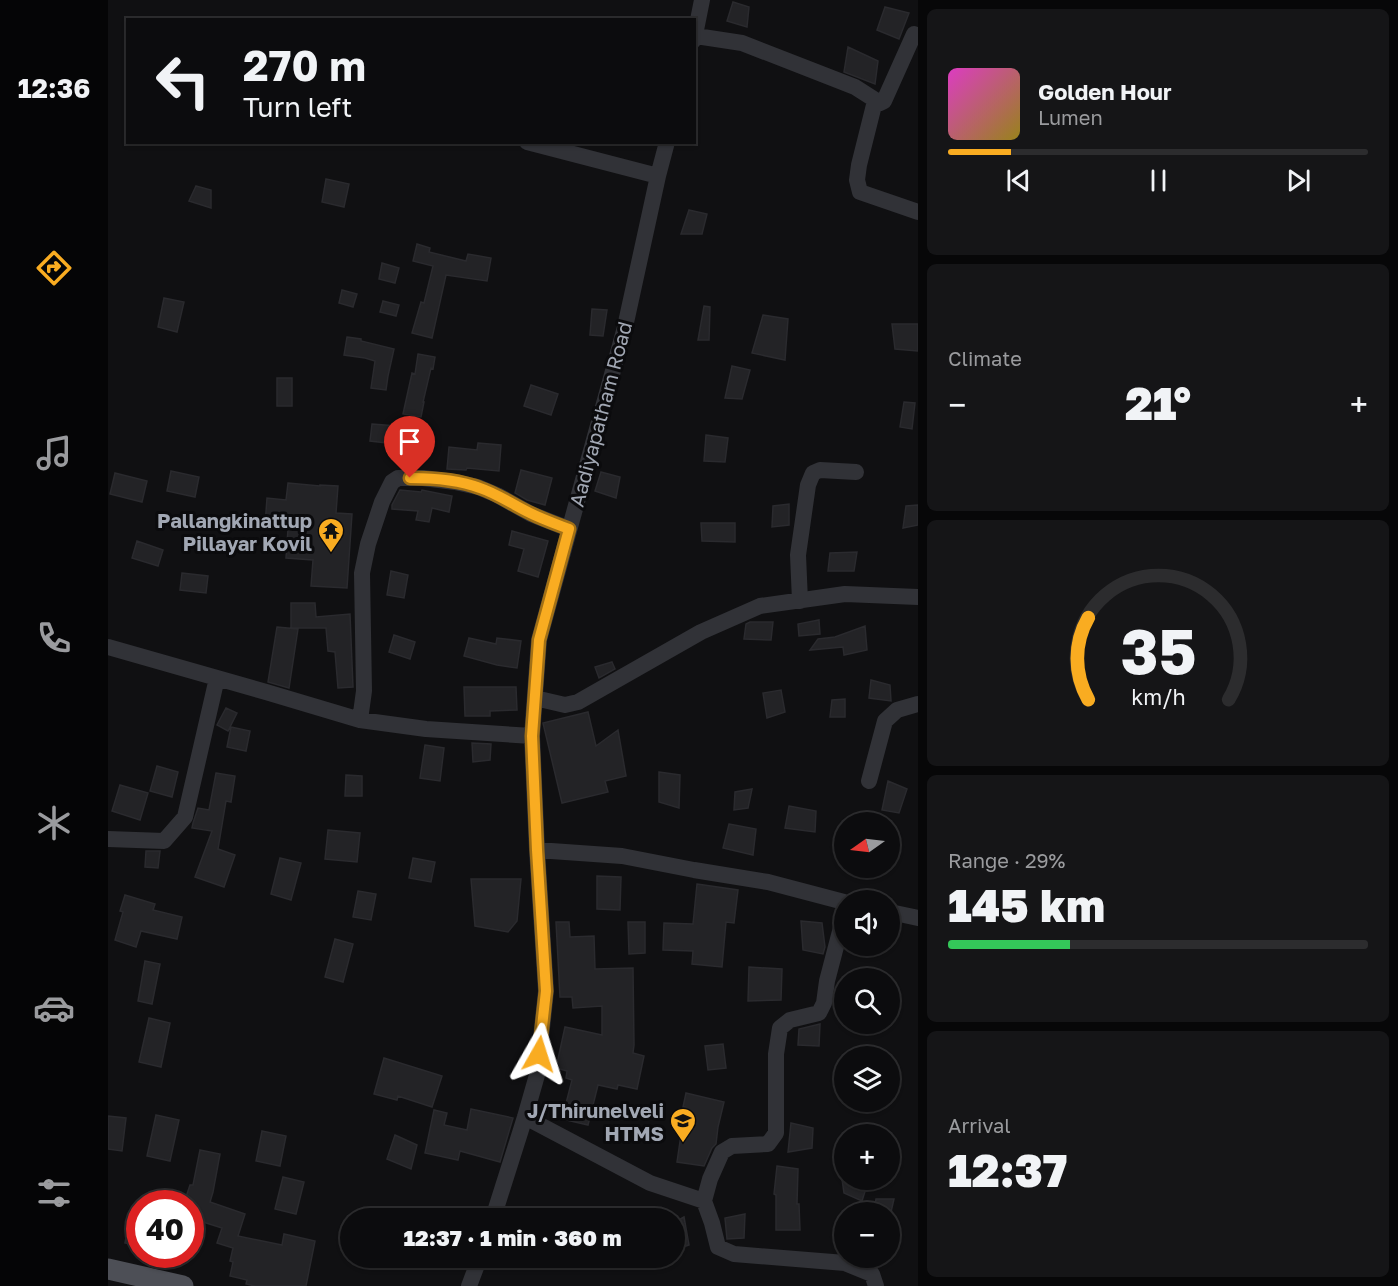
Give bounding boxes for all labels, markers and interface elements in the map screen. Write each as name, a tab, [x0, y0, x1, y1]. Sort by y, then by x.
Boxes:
text: 270 m	[243, 40, 366, 90]
icon: left	[144, 42, 222, 120]
text: 12:36	[18, 72, 90, 104]
text: Golden Hour	[1038, 78, 1172, 105]
text: Turn left	[243, 91, 352, 123]
text: Lumen	[1038, 105, 1103, 129]
icon: previous	[1002, 164, 1035, 197]
icon: pause	[1142, 164, 1175, 197]
icon: next	[1282, 164, 1315, 197]
icon: directions	[33, 247, 75, 289]
street label: Aadiyapatham Road	[564, 319, 636, 509]
text: Climate	[948, 346, 1022, 370]
text: 21°	[1125, 376, 1191, 430]
text: −	[948, 385, 966, 424]
text: +	[1350, 385, 1368, 424]
pin	[384, 416, 435, 478]
icon: arrive	[393, 425, 426, 458]
icon: music	[33, 432, 75, 474]
place label: Pallangkinattup Pillayar Kovil	[157, 508, 312, 555]
temple icon: Pallangkinattup Pillayar Kovil	[316, 516, 346, 554]
text: 35	[1120, 613, 1196, 688]
icon: phone	[33, 617, 75, 659]
text: km/h	[1131, 684, 1185, 710]
icon: climate	[33, 802, 75, 844]
north arrow	[834, 812, 900, 878]
map controls	[834, 812, 900, 1268]
text: Range · 29%	[948, 848, 1065, 872]
text: 145 km	[948, 878, 1105, 932]
button: sound	[834, 890, 900, 956]
button: search	[834, 968, 900, 1034]
icon: car	[33, 987, 75, 1029]
position arrow	[507, 1022, 571, 1086]
button: layers	[834, 1046, 900, 1112]
place label: J/Thirunelveli HTMS	[527, 1098, 664, 1145]
school or university icon: J/Thirunelveli HTMS	[668, 1106, 698, 1144]
text: Arrival	[948, 1113, 1011, 1137]
button: +	[834, 1124, 900, 1190]
text: 12:37	[948, 1143, 1067, 1197]
icon: filters	[33, 1172, 75, 1214]
speed limit sign: 40	[126, 1190, 204, 1268]
button: −	[834, 1202, 900, 1268]
text: 12:37 · 1 min · 360 m	[403, 1224, 622, 1251]

